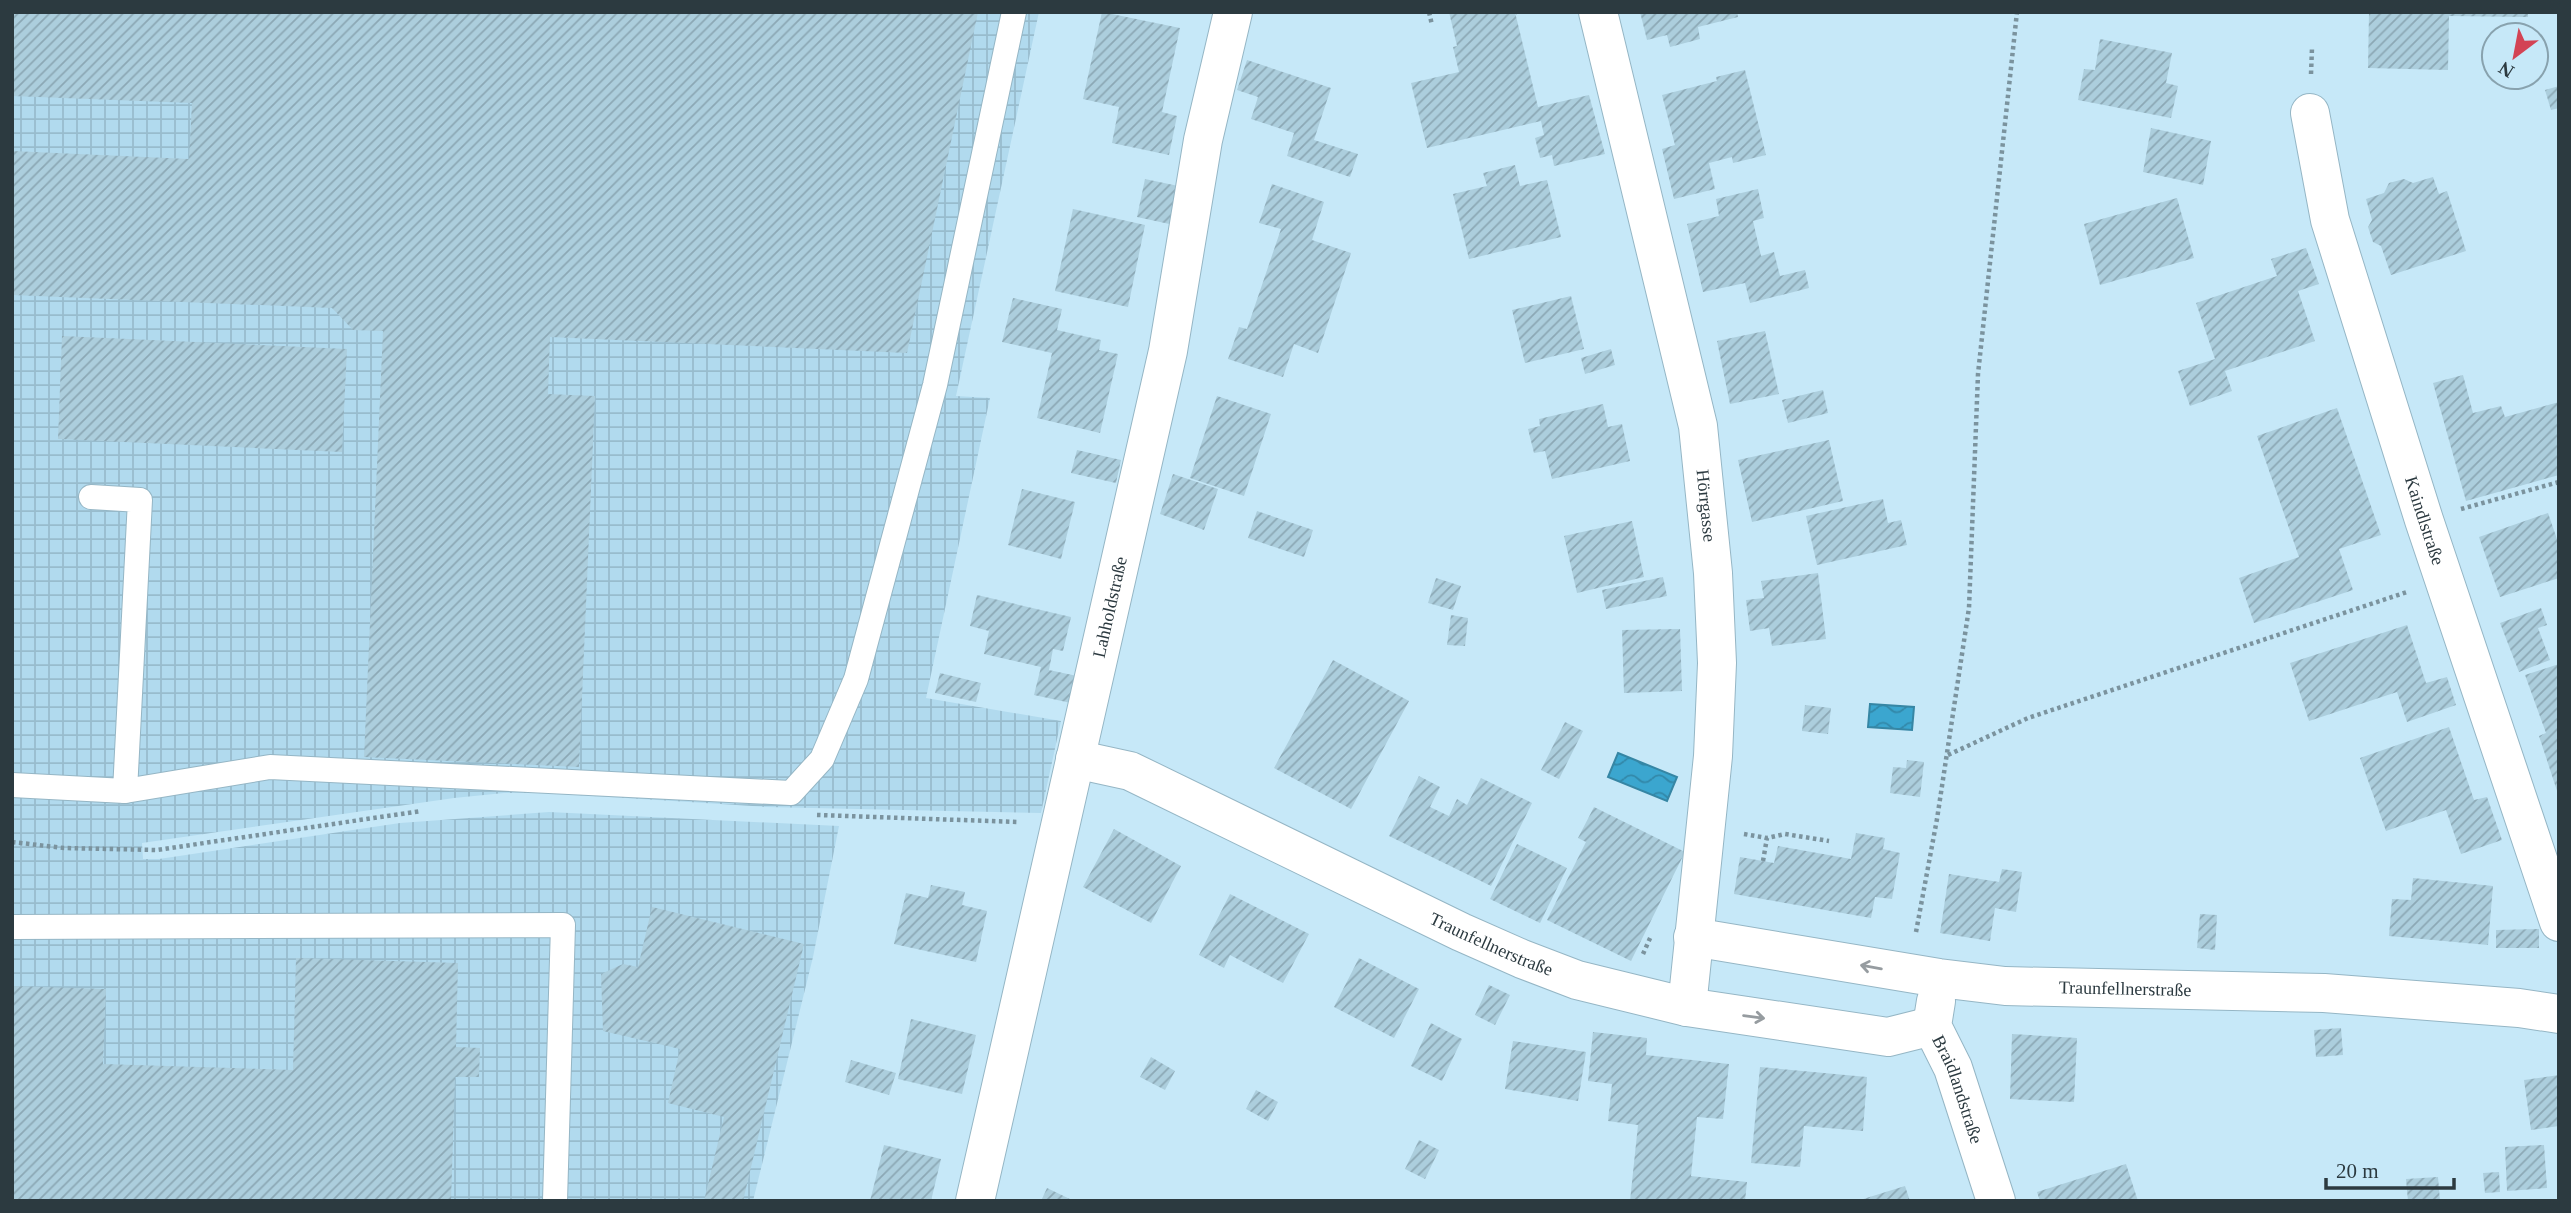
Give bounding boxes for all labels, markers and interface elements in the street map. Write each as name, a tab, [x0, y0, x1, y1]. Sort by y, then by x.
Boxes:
north arrow	[2480, 21, 2550, 91]
text: N	[2495, 57, 2518, 83]
street label: Hörrgasse	[1692, 469, 1720, 543]
street label: Kaindlstraße	[2401, 474, 2448, 568]
street label: Lahholdstraße	[1089, 555, 1131, 660]
street label: Traunfellnerstraße	[1426, 908, 1556, 980]
one-way arrow	[1860, 960, 1883, 973]
street label: Traunfellnerstraße	[2059, 977, 2192, 1000]
one-way arrow	[1742, 1011, 1765, 1024]
street label: Braidlandstraße	[1928, 1032, 1987, 1146]
scale bar	[2326, 1146, 2454, 1190]
text: 20 m	[2336, 1159, 2379, 1183]

